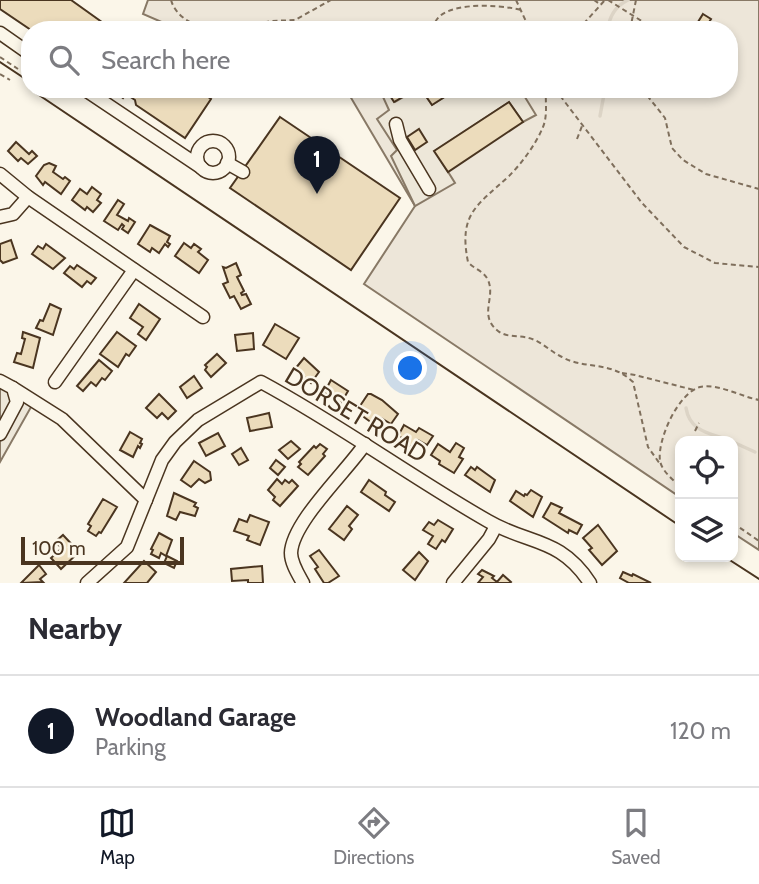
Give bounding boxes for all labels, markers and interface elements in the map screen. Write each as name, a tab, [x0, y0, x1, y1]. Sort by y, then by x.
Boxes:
search box	[21, 21, 738, 98]
icon: search	[45, 41, 83, 79]
text: Search here	[101, 44, 230, 76]
pin: 1	[294, 136, 340, 194]
your location	[393, 351, 427, 385]
street label: DORSET ROAD	[280, 361, 433, 468]
map controls	[675, 436, 738, 562]
button: locate	[675, 436, 738, 499]
button: layers	[675, 499, 738, 562]
scale bar	[21, 534, 184, 566]
text: 100 m	[32, 537, 86, 560]
text: Nearby	[28, 610, 122, 647]
text: Woodland Garage	[95, 701, 296, 733]
text: 1	[47, 717, 55, 745]
text: 120 m	[670, 717, 731, 745]
text: Parking	[95, 733, 166, 761]
tab: Map	[98, 804, 136, 869]
tab: Directions	[333, 804, 414, 869]
tab: Saved	[611, 804, 661, 869]

